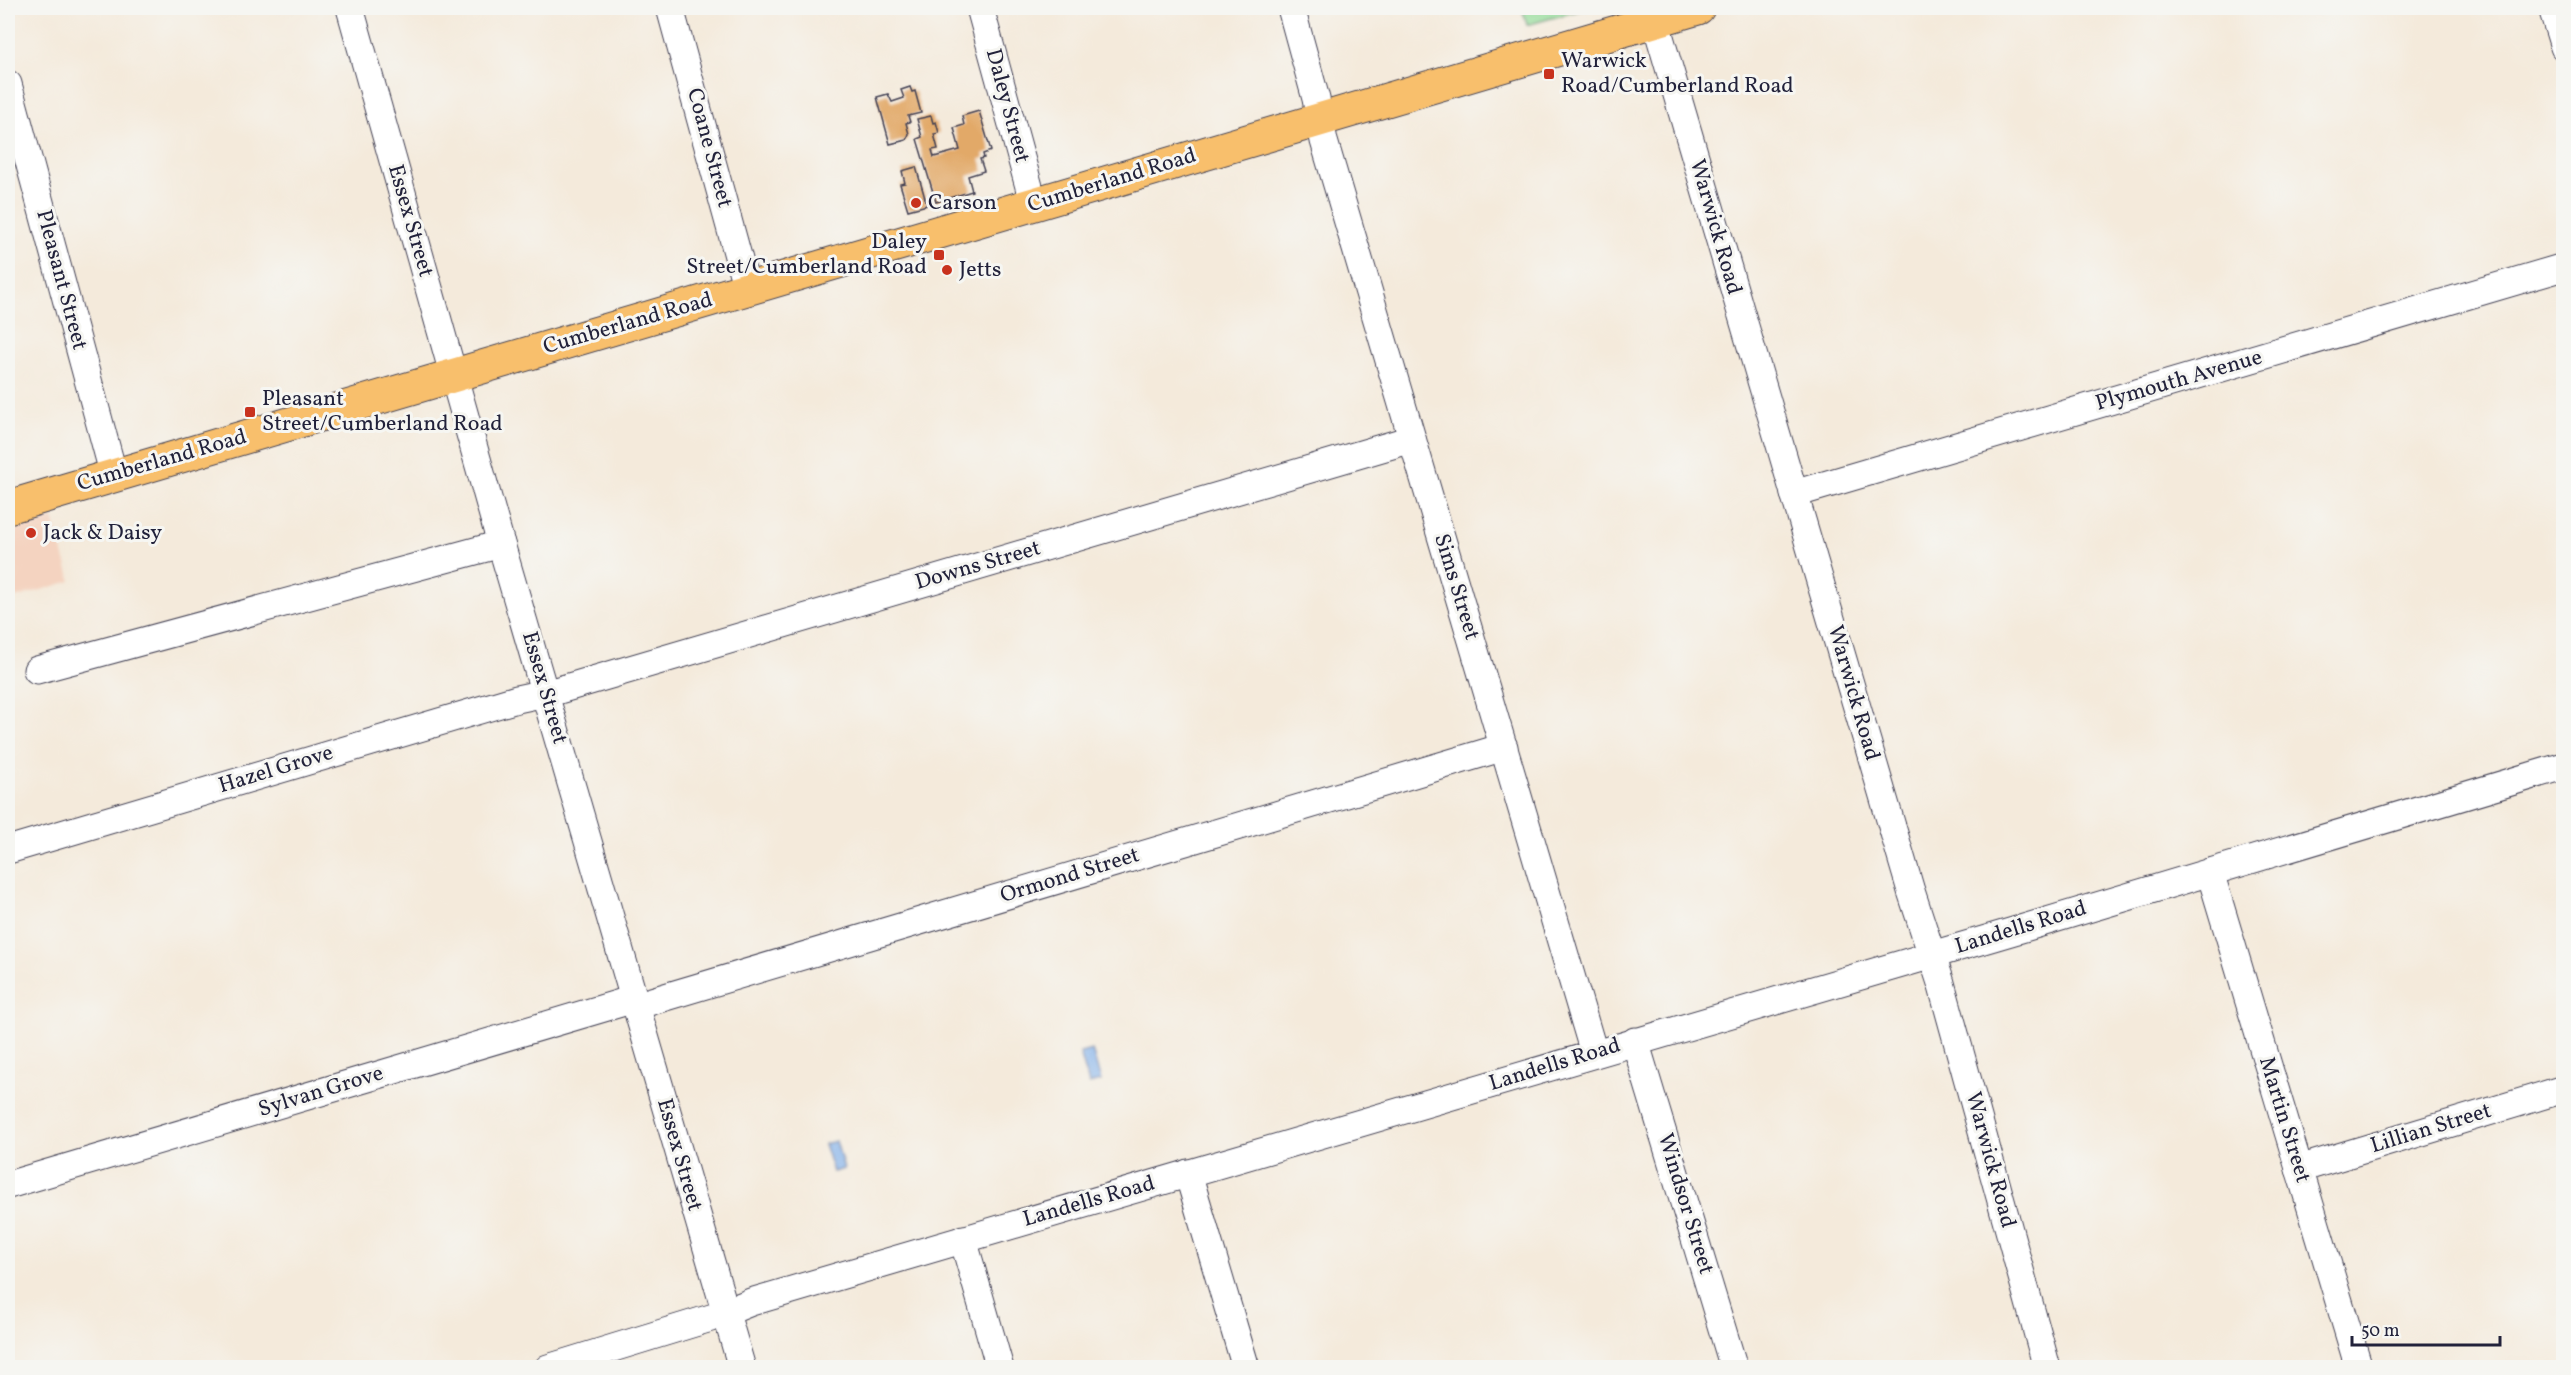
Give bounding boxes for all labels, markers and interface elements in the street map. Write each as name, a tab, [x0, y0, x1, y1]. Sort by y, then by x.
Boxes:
street label: Daley Street	[977, 45, 1037, 167]
place label: Warwick Road/Cumberland Road	[1561, 46, 1794, 102]
marker: Warwick Road/Cumberland Road	[1542, 67, 1556, 81]
street label: Coane Street	[678, 85, 740, 212]
street label: Cumberland Road	[1024, 141, 1200, 221]
street label: Warwick Road	[1681, 156, 1749, 298]
street label: Essex Street	[379, 161, 441, 281]
place label: Carson	[928, 188, 997, 219]
marker: Carson	[909, 196, 923, 210]
street label: Pleasant Street	[27, 206, 95, 354]
place label: Daley Street/Cumberland Road	[686, 227, 927, 283]
marker: Daley Street/Cumberland Road	[932, 248, 946, 262]
place label: Jetts	[959, 255, 1001, 286]
marker: Jetts	[940, 263, 954, 277]
street label: Cumberland Road	[540, 285, 716, 363]
street label: Plymouth Avenue	[2092, 342, 2266, 420]
place label: Pleasant Street/Cumberland Road	[262, 384, 503, 440]
marker: Pleasant Street/Cumberland Road	[243, 405, 257, 419]
street label: Cumberland Road	[74, 422, 250, 500]
place label: Jack & Daisy	[43, 518, 162, 549]
marker: Jack & Daisy	[24, 526, 38, 540]
street label: Sims Street	[1425, 530, 1487, 644]
street label: Downs Street	[912, 533, 1045, 599]
street label: Warwick Road	[1819, 622, 1887, 764]
street label: Essex Street	[513, 628, 575, 748]
street label: Hazel Grove	[215, 738, 337, 802]
street label: Ormond Street	[997, 840, 1144, 912]
street label: Landells Road	[1951, 893, 2091, 963]
street label: Landells Road	[1485, 1030, 1625, 1100]
street label: Martin Street	[2250, 1053, 2318, 1187]
street label: Sylvan Grove	[255, 1058, 387, 1126]
street label: Warwick Road	[1957, 1089, 2023, 1231]
street label: Essex Street	[648, 1095, 710, 1215]
street label: Lillian Street	[2367, 1096, 2496, 1162]
street label: Windsor Street	[1649, 1130, 1721, 1279]
street label: Landells Road	[1019, 1168, 1159, 1236]
scale bar	[2352, 1309, 2500, 1347]
text: 50 m	[2361, 1319, 2400, 1344]

